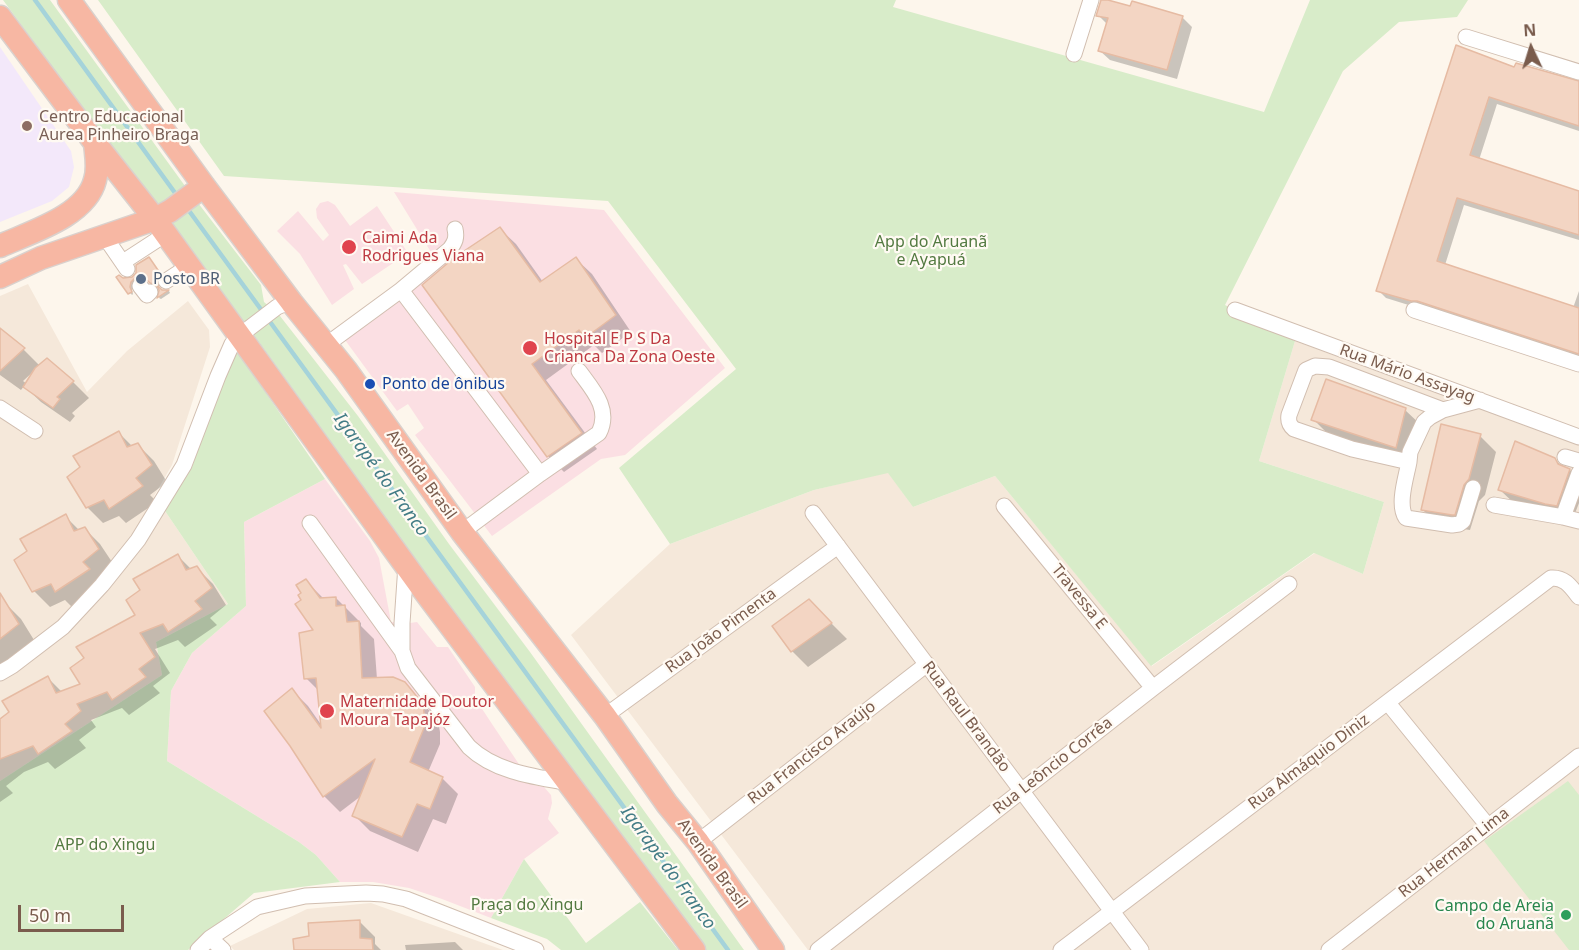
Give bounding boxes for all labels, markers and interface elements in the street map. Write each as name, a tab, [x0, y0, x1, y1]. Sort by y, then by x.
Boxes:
north arrow	[1501, 18, 1561, 78]
text: N	[1522, 19, 1537, 41]
place label: Centro Educacional Aurea Pinheiro Braga	[39, 107, 199, 145]
marker: Centro Educacional Aurea Pinheiro Braga	[20, 119, 34, 133]
place label: Caimi Ada Rodrigues Viana	[362, 228, 484, 266]
park label: App do Aruanã e Ayapuá	[875, 232, 987, 270]
marker: Caimi Ada Rodrigues Viana	[340, 238, 358, 256]
place label: Posto BR	[153, 269, 220, 289]
marker: Posto BR	[134, 272, 148, 286]
place label: Hospital E P S Da Crianca Da Zona Oeste	[544, 329, 715, 367]
marker: Hospital E P S Da Crianca Da Zona Oeste	[521, 339, 539, 357]
street label: Rua Mário Assayag	[1337, 341, 1477, 407]
place label: Ponto de ônibus	[382, 374, 505, 394]
marker: Ponto de ônibus	[363, 377, 377, 391]
water label: Igarapé do Franco	[329, 409, 433, 541]
street label: Avenida Brasil	[382, 426, 460, 524]
street label: Travessa E	[1047, 561, 1111, 633]
street label: Rua João Pimenta	[662, 584, 780, 678]
street label: Rua Raul Brandão	[918, 658, 1014, 776]
place label: Maternidade Doutor Moura Tapajóz	[340, 692, 494, 730]
street label: Rua Francisco Araújo	[744, 697, 880, 809]
marker: Maternidade Doutor Moura Tapajóz	[318, 702, 336, 720]
street label: Rua Almáquio Diniz	[1245, 710, 1373, 814]
street label: Rua Leôncio Corrêa	[989, 713, 1117, 819]
water label: Igarapé do Franco	[616, 802, 720, 934]
street label: Rua Herman Lima	[1395, 804, 1513, 902]
street label: Avenida Brasil	[673, 815, 751, 913]
park label: APP do Xingu	[55, 835, 155, 855]
scale bar	[21, 893, 128, 931]
park label: Praça do Xingu	[471, 895, 583, 915]
place label: Campo de Areia do Aruanã	[1435, 896, 1554, 934]
text: 50 m	[29, 903, 71, 927]
marker: Campo de Areia do Aruanã	[1559, 908, 1573, 922]

